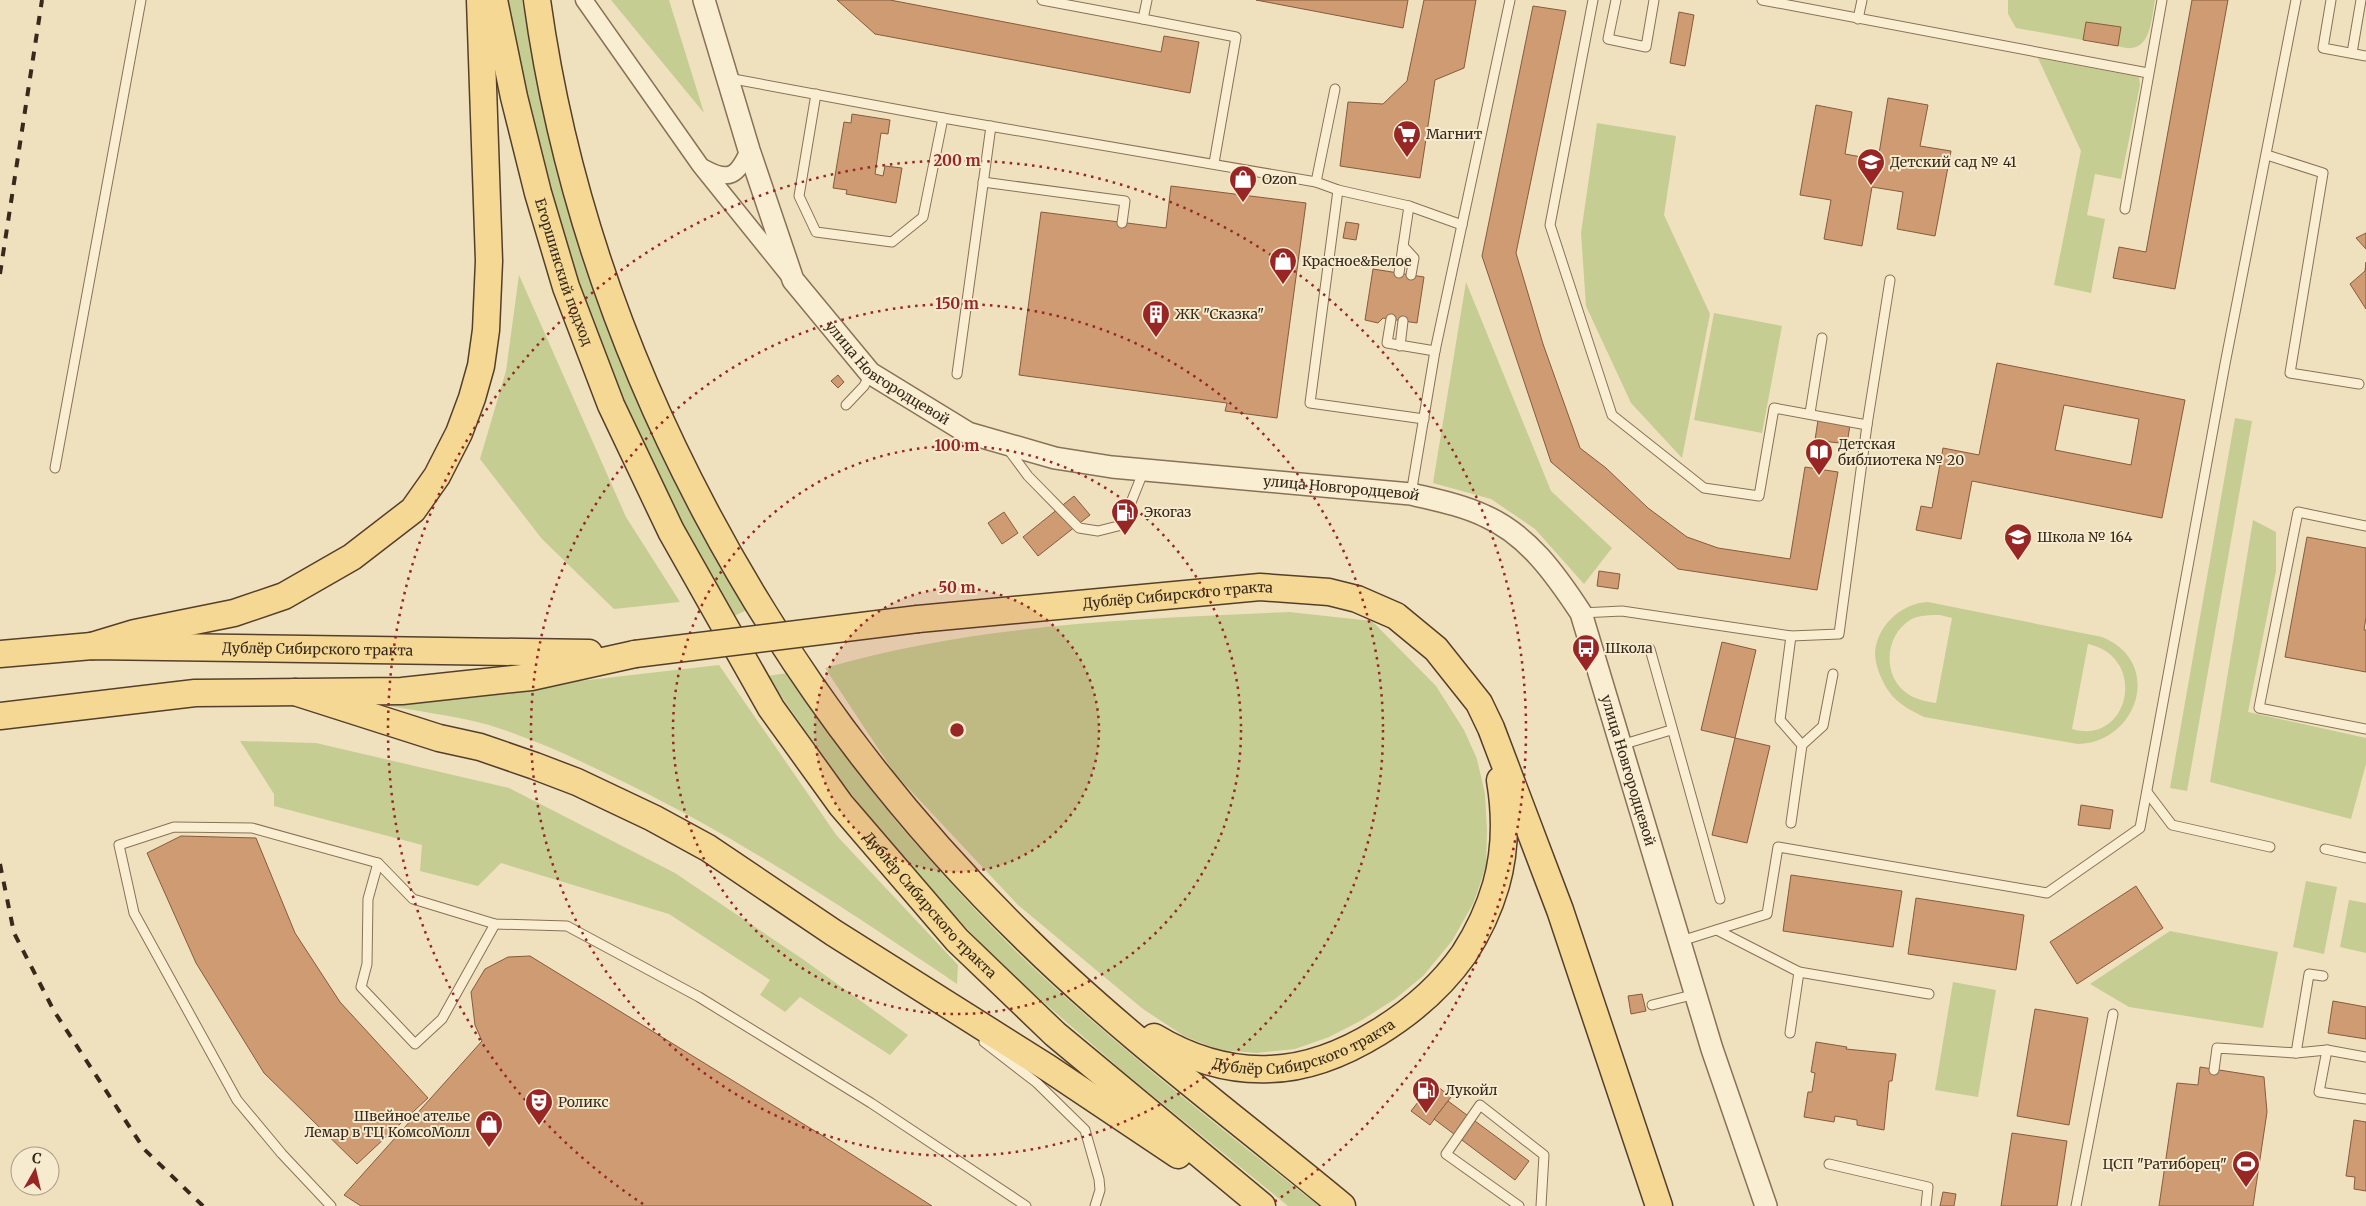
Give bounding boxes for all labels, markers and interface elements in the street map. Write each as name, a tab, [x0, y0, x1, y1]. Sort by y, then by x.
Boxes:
supermarket icon: Магнит	[1392, 119, 1422, 158]
place label: Магнит	[1426, 125, 1483, 143]
school or university icon: Детский сад № 41	[1856, 147, 1886, 186]
text: 200 m	[933, 151, 981, 170]
place label: Детский сад № 41	[1890, 153, 2017, 171]
shop icon: Ozon	[1228, 164, 1258, 203]
place label: Ozon	[1262, 170, 1297, 188]
street label: Егоршинский подход	[531, 196, 597, 349]
shop icon: Красное&Белое	[1268, 246, 1298, 285]
place label: Красное&Белое	[1302, 252, 1412, 270]
text: 150 m	[935, 294, 979, 313]
building icon: ЖК "Сказка"	[1141, 299, 1171, 338]
place label: ЖК "Сказка"	[1175, 305, 1264, 323]
street label: улица Новгородцевой	[822, 317, 953, 429]
place label: Детская библиотека № 20	[1838, 435, 1964, 469]
text: 100 m	[935, 436, 979, 455]
library icon: Детская библиотека № 20	[1804, 437, 1834, 476]
street label: улица Новгородцевой	[1262, 472, 1422, 505]
fuel station icon: Экогаз	[1110, 497, 1140, 536]
place label: Экогаз	[1144, 503, 1191, 521]
school or university icon: Школа № 164	[2003, 522, 2033, 561]
place label: Школа № 164	[2037, 528, 2133, 546]
text: 50 m	[938, 578, 976, 597]
street label: Дублёр Сибирского тракта	[1082, 578, 1274, 613]
bus stop icon: Школа	[1571, 633, 1601, 672]
street label: Дублёр Сибирского тракта	[222, 639, 414, 660]
place label: Школа	[1605, 639, 1653, 657]
street label: улица Новгородцевой	[1597, 693, 1660, 848]
centre of rings	[948, 721, 966, 739]
street label: Дублёр Сибирского тракта	[859, 829, 1001, 983]
street label: Дублёр Сибирского тракта	[1211, 1015, 1399, 1078]
fuel station icon: Лукойл	[1411, 1075, 1441, 1114]
place label: Лукойл	[1445, 1081, 1498, 1099]
theatre icon: Роликс	[524, 1087, 554, 1126]
place label: Роликс	[558, 1093, 608, 1111]
place label: Швейное ателье Лемар в ТЦ КомсоМолл	[304, 1107, 470, 1141]
shop icon: Швейное ателье Лемар в ТЦ КомсоМолл	[474, 1109, 504, 1148]
north arrow	[10, 1146, 60, 1196]
text: С	[31, 1149, 43, 1168]
sports icon: ЦСП "Ратиборец"	[2231, 1149, 2261, 1188]
place label: ЦСП "Ратиборец"	[2103, 1155, 2227, 1173]

